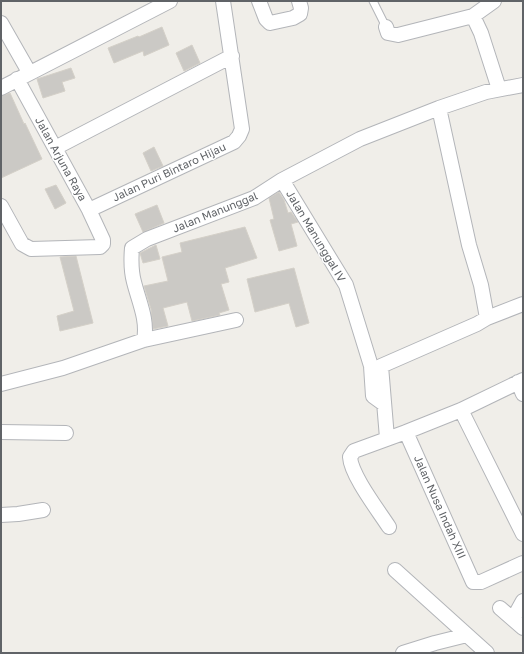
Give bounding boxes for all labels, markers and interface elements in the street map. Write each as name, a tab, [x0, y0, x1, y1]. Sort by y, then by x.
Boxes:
street label: Jalan Arjuna Raya	[33, 115, 90, 203]
street label: Jalan Puri Bintaro Hijau	[110, 140, 228, 204]
street label: Jalan Manunggal	[170, 188, 260, 235]
street label: Jalan Manunggal IV	[284, 188, 349, 284]
street label: Jalan Nusa Indah XIII	[412, 453, 469, 560]

